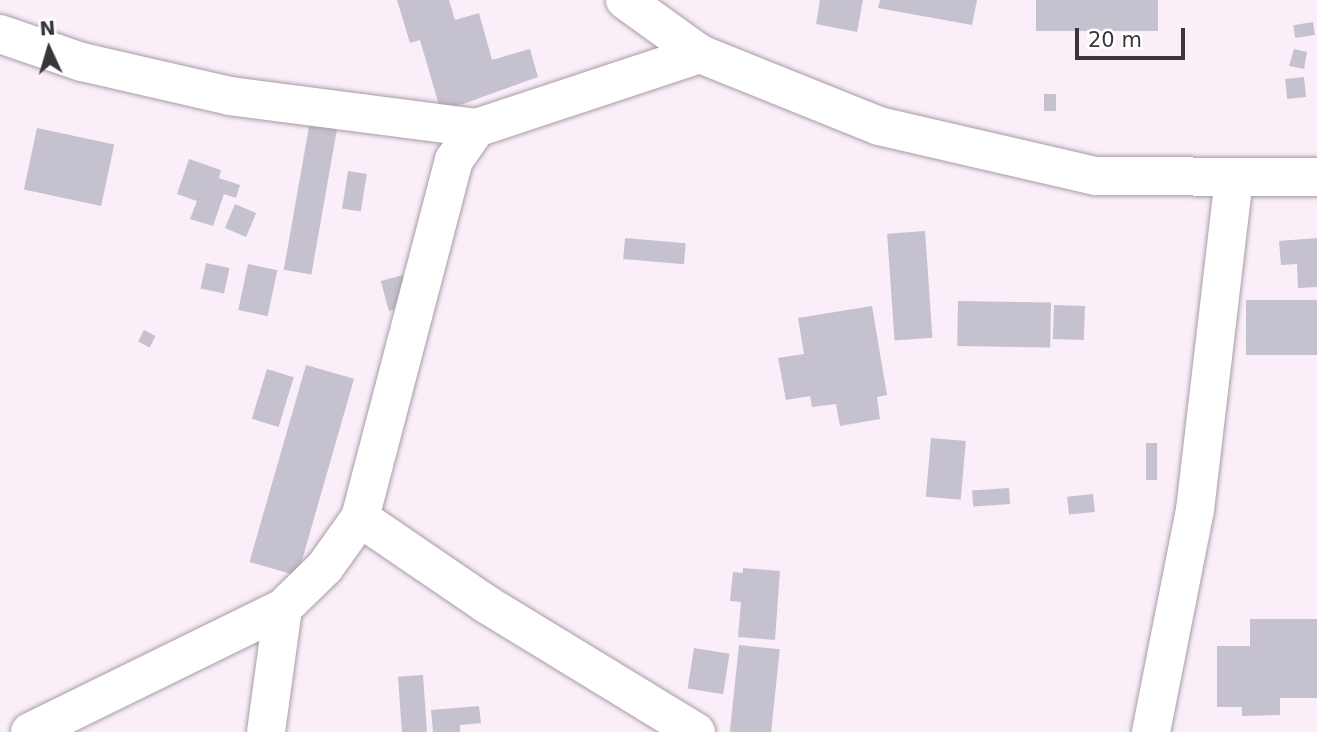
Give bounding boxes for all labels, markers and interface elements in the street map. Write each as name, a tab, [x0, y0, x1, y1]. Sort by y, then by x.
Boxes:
north arrow	[14, 14, 84, 84]
scale bar	[1079, 14, 1189, 58]
text: N	[39, 17, 56, 40]
text: 20 m	[1088, 28, 1142, 52]

